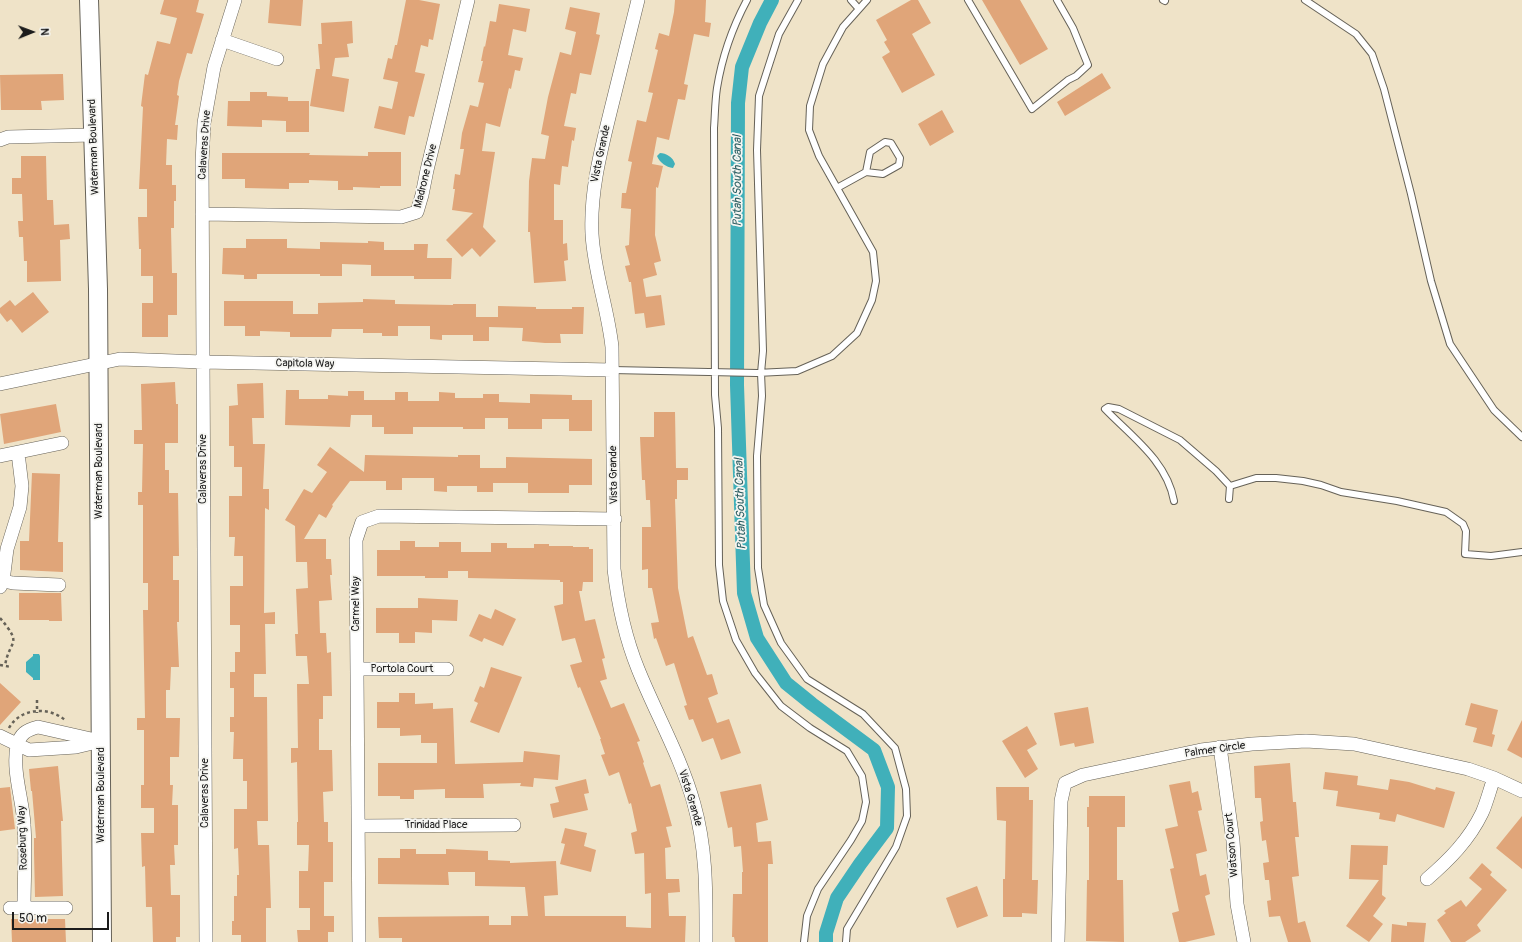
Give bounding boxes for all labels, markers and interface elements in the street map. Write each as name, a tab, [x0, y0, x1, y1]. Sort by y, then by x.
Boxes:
north arrow	[12, 12, 52, 52]
text: N	[38, 28, 51, 36]
street label: Waterman Boulevard	[86, 99, 102, 195]
street label: Calaveras Drive	[196, 110, 214, 180]
street label: Vista Grande	[588, 124, 614, 184]
water label: Putah South Canal	[731, 135, 745, 227]
street label: Madrone Drive	[412, 143, 440, 209]
street label: Capitola Way	[276, 357, 334, 371]
street label: Waterman Boulevard	[92, 423, 106, 519]
street label: Calaveras Drive	[196, 434, 210, 504]
street label: Vista Grande	[607, 446, 621, 504]
water label: Putah South Canal	[732, 458, 750, 550]
street label: Carmel Way	[349, 576, 363, 632]
street label: Portola Court	[371, 662, 433, 676]
street label: Palmer Circle	[1184, 739, 1246, 761]
street label: Waterman Boulevard	[94, 747, 108, 843]
street label: Calaveras Drive	[198, 758, 212, 828]
street label: Vista Grande	[675, 768, 705, 828]
street label: Roseburg Way	[15, 805, 31, 871]
street label: Watson Court	[1223, 812, 1241, 878]
street label: Trinidad Place	[405, 818, 467, 832]
scale bar	[14, 904, 111, 930]
text: 50 m	[19, 911, 47, 926]

